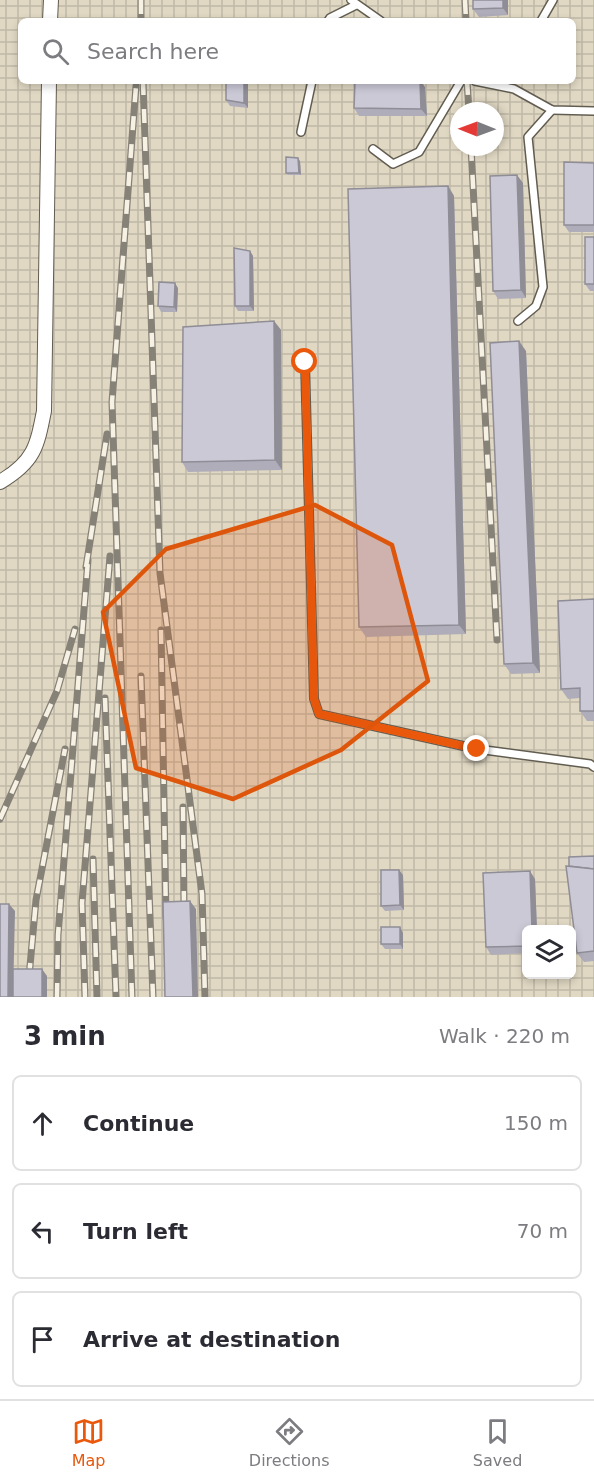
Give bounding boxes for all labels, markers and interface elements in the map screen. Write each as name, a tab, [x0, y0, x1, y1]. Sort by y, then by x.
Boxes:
search box	[18, 18, 576, 84]
icon: search	[39, 35, 72, 68]
text: Search here	[87, 39, 219, 64]
north arrow	[450, 102, 504, 156]
route start	[291, 348, 317, 374]
route end	[463, 735, 489, 761]
map controls	[522, 925, 576, 979]
button: layers	[522, 925, 576, 979]
text: 3 min	[24, 1021, 106, 1051]
text: Walk · 220 m	[439, 1024, 570, 1048]
icon: ahead	[26, 1107, 59, 1140]
text: Continue	[83, 1111, 194, 1136]
text: 150 m	[504, 1111, 568, 1135]
icon: left	[26, 1215, 59, 1248]
text: Turn left	[83, 1219, 188, 1244]
text: 70 m	[517, 1219, 568, 1243]
icon: arrive	[26, 1323, 59, 1356]
text: Arrive at destination	[83, 1327, 340, 1352]
tab: Map	[72, 1415, 105, 1470]
tab: Directions	[249, 1415, 329, 1470]
tab: Saved	[473, 1415, 522, 1470]

